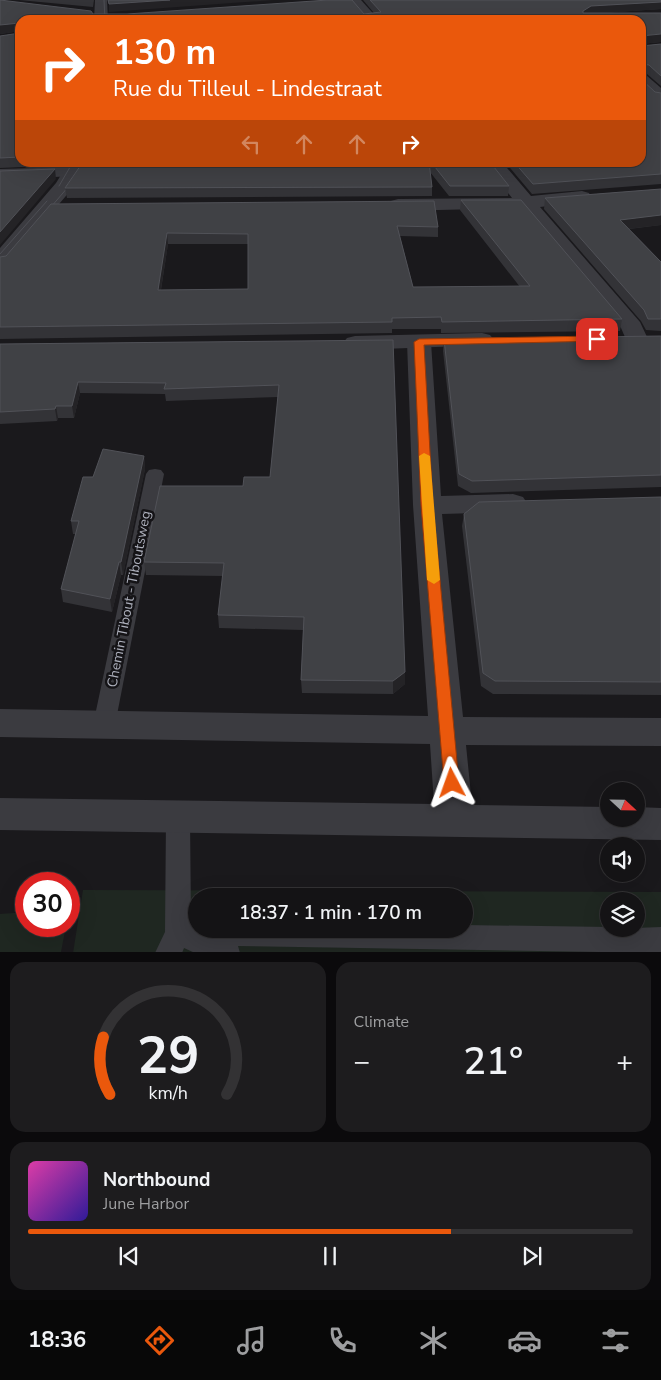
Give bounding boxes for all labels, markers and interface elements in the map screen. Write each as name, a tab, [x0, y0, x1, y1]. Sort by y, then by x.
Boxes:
text: 130 m	[113, 29, 216, 76]
icon: right	[30, 35, 95, 100]
text: Rue du Tilleul - Lindestraat	[113, 74, 382, 104]
icon: left	[237, 130, 265, 158]
icon: ahead	[290, 130, 318, 158]
icon: ahead	[343, 130, 371, 158]
icon: right	[396, 130, 424, 158]
pin	[576, 318, 618, 360]
icon: arrive	[583, 325, 611, 353]
street label: Chemin Tibout - Tiboutsweg	[103, 509, 155, 689]
position arrow	[425, 756, 477, 808]
north arrow	[600, 782, 645, 828]
map controls	[600, 782, 645, 937]
button: sound	[600, 837, 645, 882]
speed limit sign: 30	[15, 872, 80, 937]
button: layers	[600, 892, 645, 937]
text: 18:37 · 1 min · 170 m	[239, 900, 422, 926]
text: Climate	[354, 1011, 409, 1033]
text: 29	[137, 1020, 199, 1091]
text: 21°	[463, 1036, 523, 1087]
text: −	[354, 1043, 370, 1081]
text: +	[616, 1043, 633, 1081]
text: km/h	[148, 1081, 187, 1105]
text: Northbound	[103, 1167, 210, 1193]
text: June Harbor	[103, 1193, 189, 1215]
icon: previous	[115, 1242, 143, 1270]
icon: pause	[316, 1242, 344, 1270]
icon: next	[518, 1242, 546, 1270]
icon: directions	[142, 1323, 177, 1358]
icon: music	[234, 1323, 269, 1358]
icon: phone	[325, 1323, 360, 1358]
icon: climate	[416, 1323, 451, 1358]
icon: car	[507, 1323, 542, 1358]
icon: filters	[598, 1323, 633, 1358]
text: 18:36	[28, 1325, 86, 1355]

